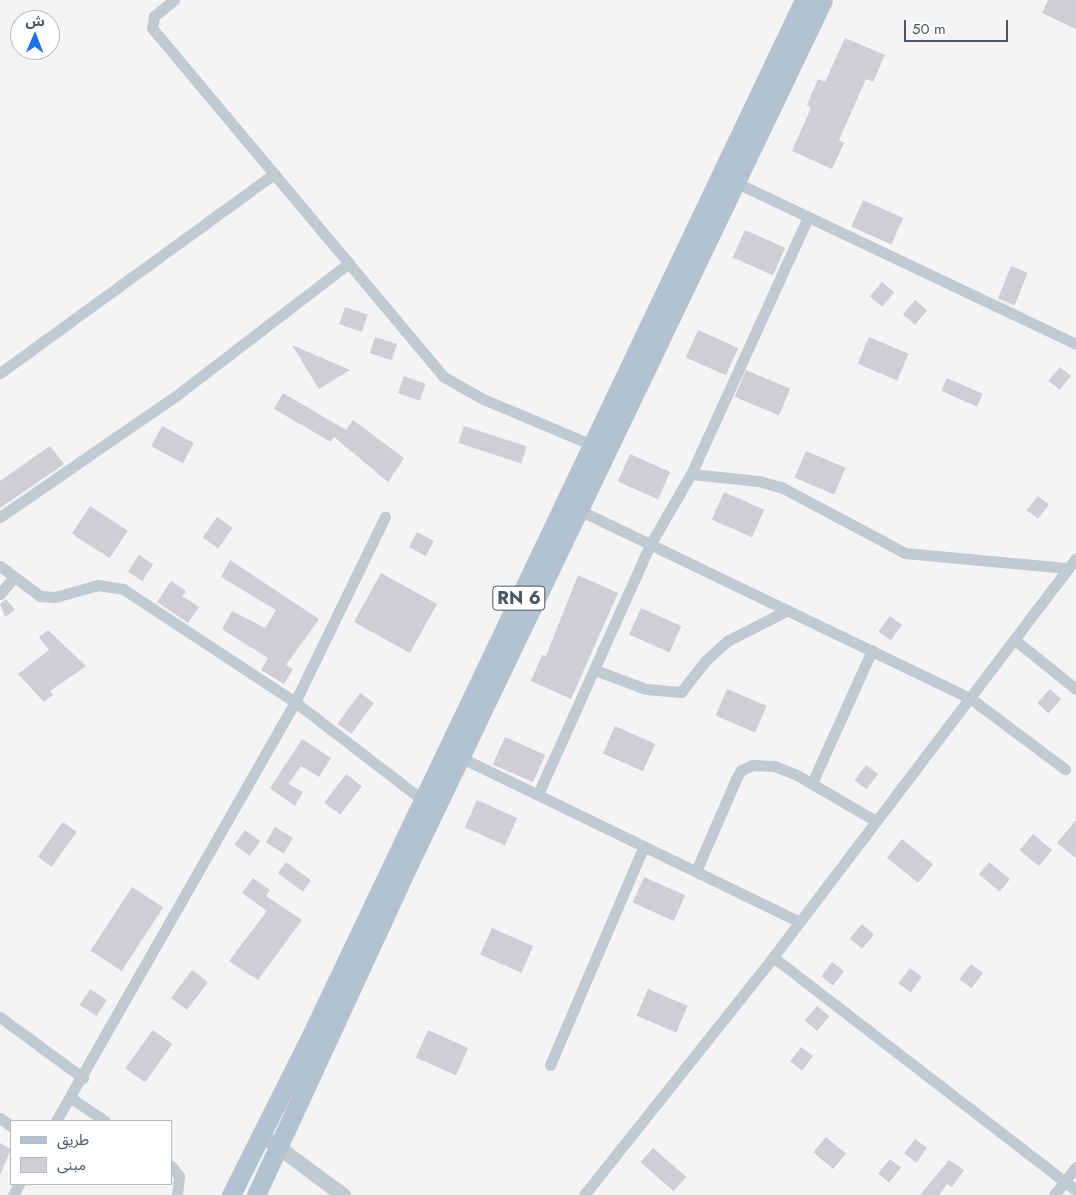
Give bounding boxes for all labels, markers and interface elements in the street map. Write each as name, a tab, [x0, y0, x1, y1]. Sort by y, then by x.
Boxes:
north arrow	[10, 10, 60, 60]
scale bar	[906, 10, 1010, 42]
text: ش	[25, 11, 45, 31]
text: 50 m	[912, 18, 946, 40]
road number: RN 6	[492, 582, 546, 614]
legend	[10, 1120, 172, 1185]
text: طريق	[57, 1129, 89, 1151]
text: مبنى	[57, 1154, 86, 1176]

